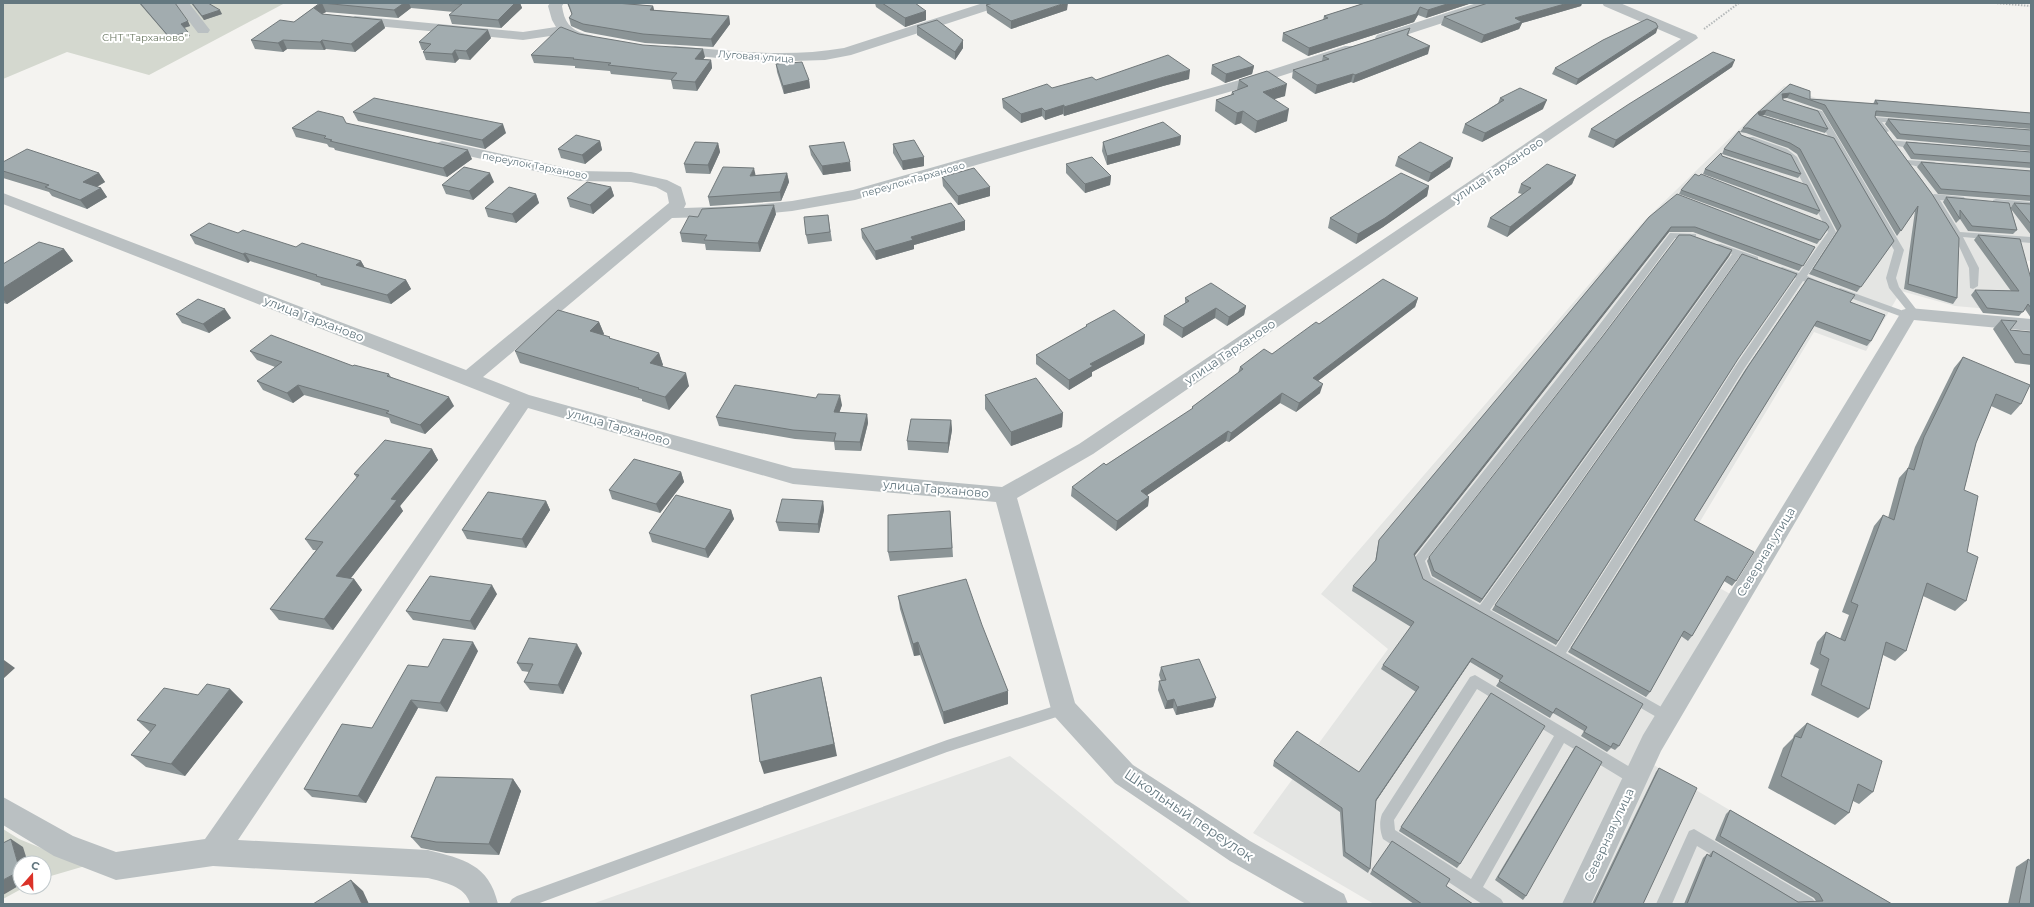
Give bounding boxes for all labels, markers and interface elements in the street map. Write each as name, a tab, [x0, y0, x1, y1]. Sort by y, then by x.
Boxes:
park label: СНТ "Тарханово"	[102, 31, 188, 44]
street label: Луговая улица	[718, 47, 794, 66]
street label: улица Тарханово	[1449, 133, 1546, 206]
street label: переулок Тарханово	[481, 149, 589, 182]
street label: переулок Тарханово	[860, 158, 966, 200]
street label: улица Тарханово	[261, 292, 367, 345]
street label: улица Тарханово	[1181, 315, 1278, 388]
street label: улица Тарханово	[565, 404, 673, 448]
street label: улица Тарханово	[882, 476, 990, 501]
street label: Северная улица	[1733, 504, 1798, 599]
street label: Школьный переулок	[1121, 765, 1257, 865]
street label: Северная улица	[1580, 786, 1637, 884]
north arrow	[12, 855, 52, 895]
text: С	[29, 858, 42, 874]

